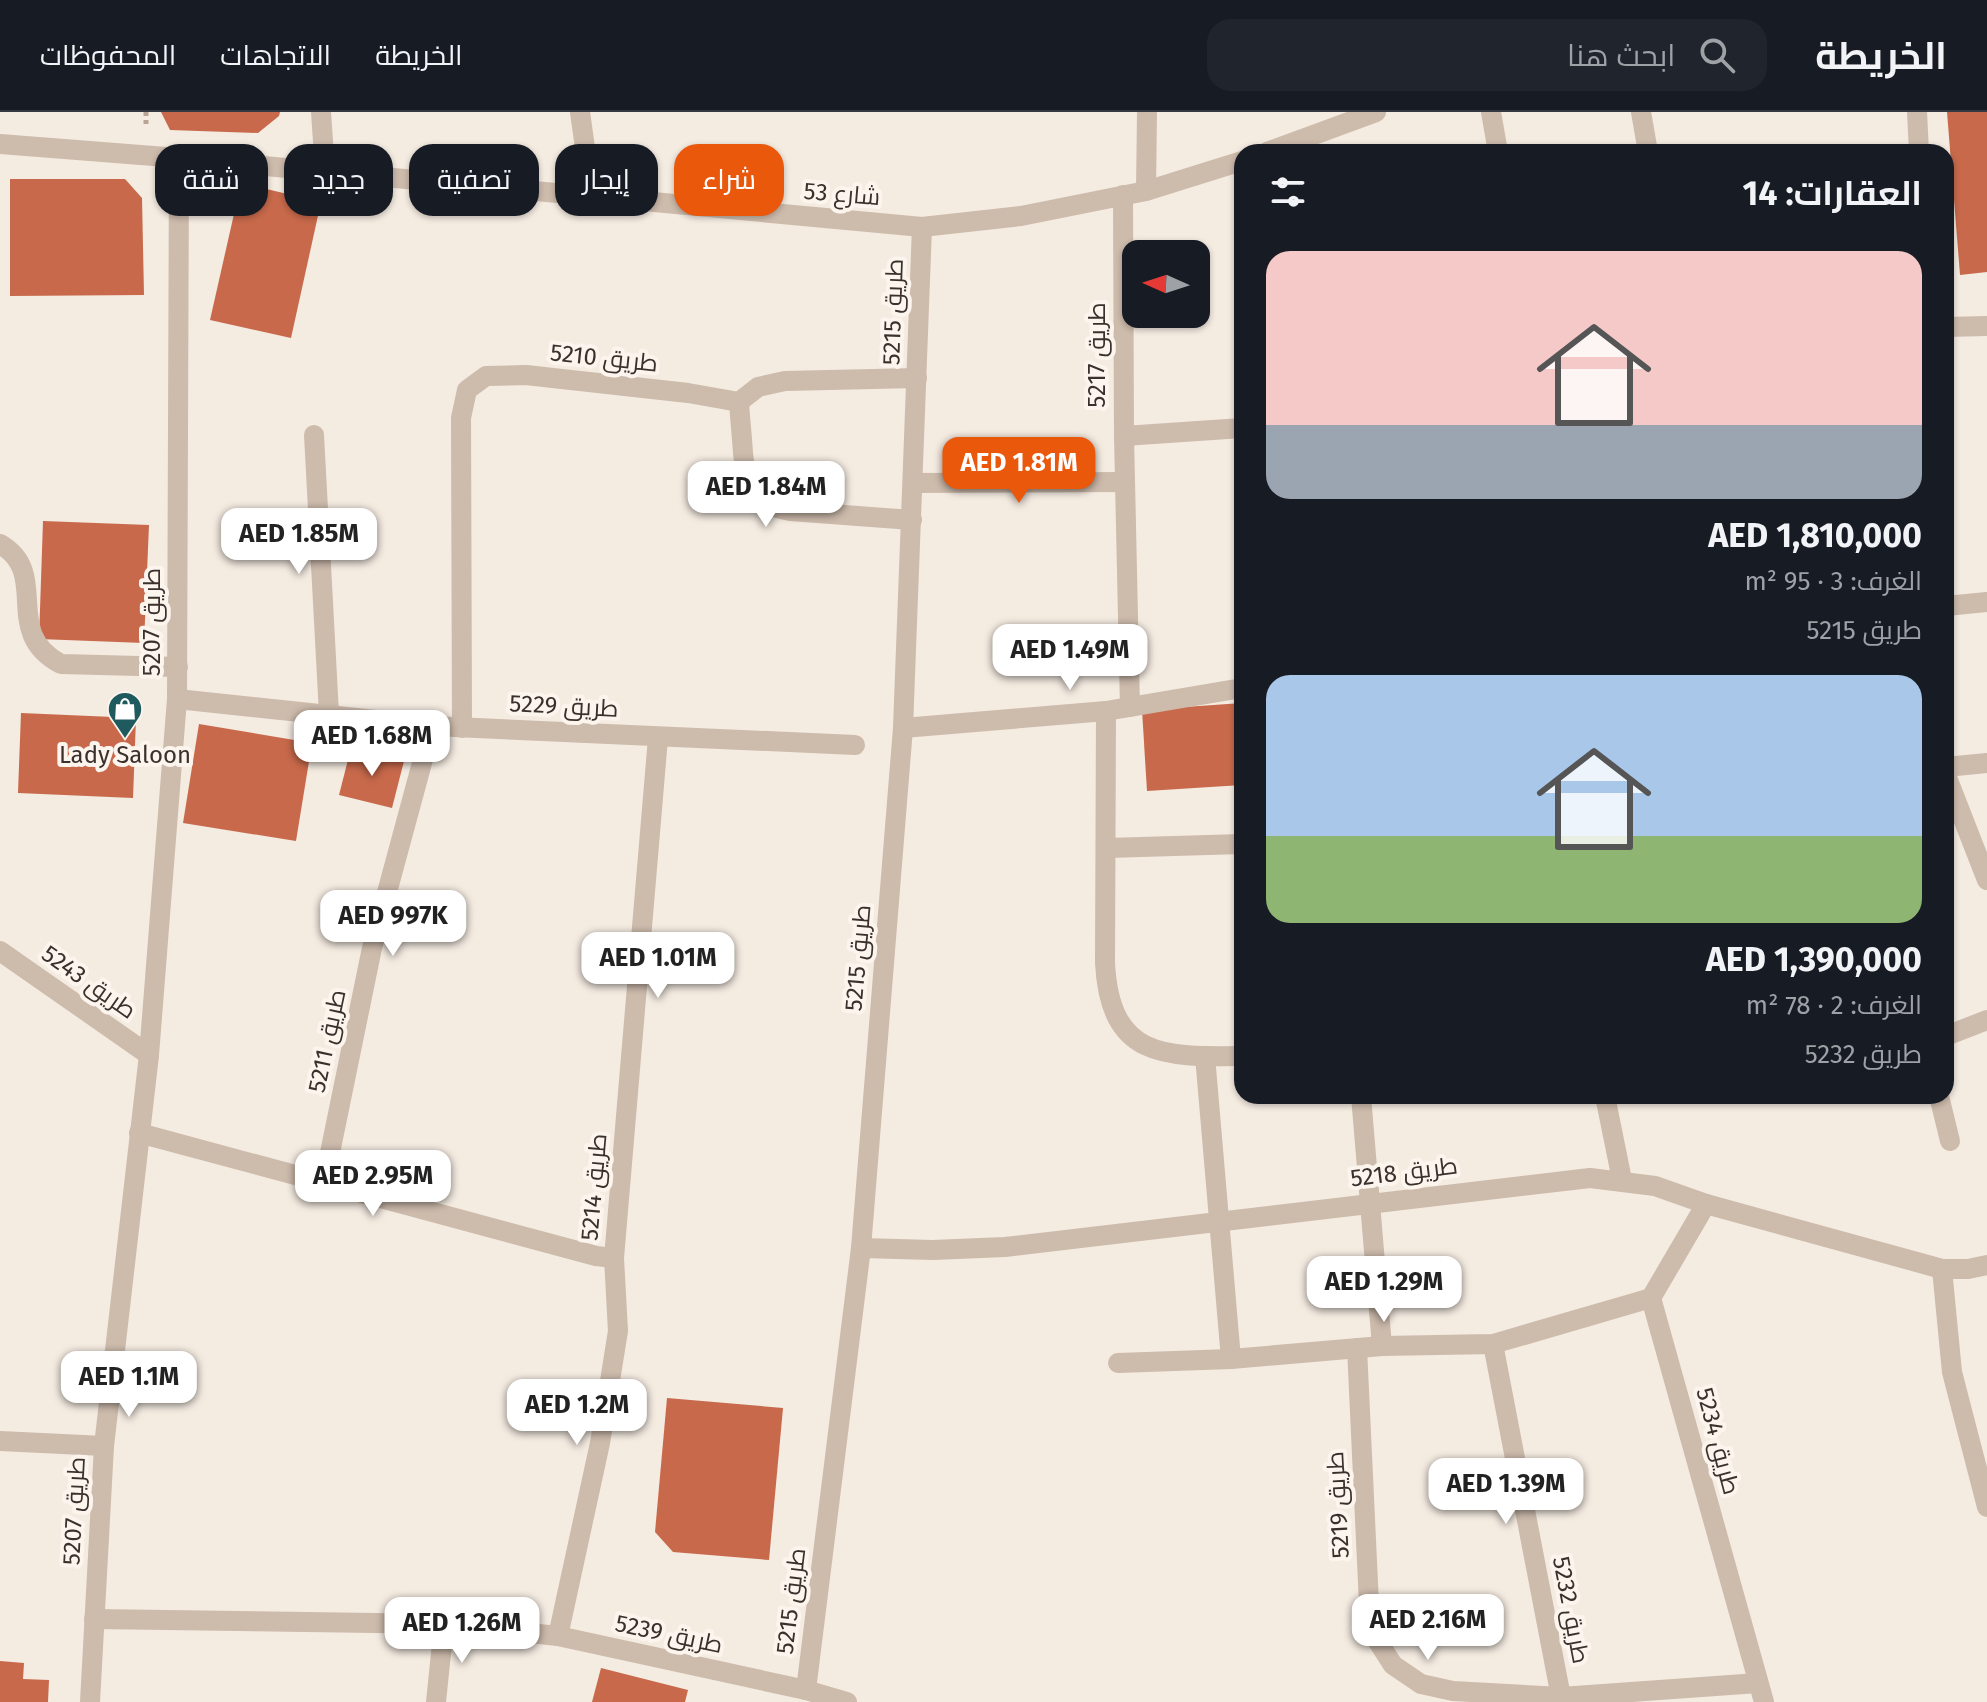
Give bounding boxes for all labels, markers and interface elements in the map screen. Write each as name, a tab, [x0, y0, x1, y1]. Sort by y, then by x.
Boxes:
search box	[1207, 19, 1767, 91]
icon: search	[1695, 33, 1739, 77]
text: الخريطة	[1815, 33, 1947, 79]
text: ابحث هنا	[1567, 38, 1675, 74]
text: المحفوظات	[40, 39, 176, 72]
text: الاتجاهات	[220, 39, 331, 72]
text: الخريطة	[375, 39, 463, 72]
chip: شقة	[155, 144, 268, 216]
chip: جديد	[284, 144, 393, 216]
chip: تصفية	[409, 144, 539, 216]
chip: إيجار	[555, 144, 658, 216]
chip: شراء	[674, 144, 784, 216]
icon: filters	[1266, 170, 1310, 214]
text: العقارات: 14	[1742, 173, 1922, 214]
street label: شارع 53	[802, 177, 881, 213]
north arrow	[1122, 240, 1210, 328]
map controls	[1122, 240, 1210, 328]
street label: طريق 5215	[877, 258, 910, 366]
street label: طريق 5217	[1083, 302, 1112, 408]
icon: home	[1522, 303, 1666, 447]
street label: طريق 5210	[549, 338, 659, 379]
pin: AED 1.81M	[927, 437, 1111, 505]
text: AED 1.81M	[960, 447, 1078, 478]
pin: AED 1.84M	[674, 461, 858, 529]
text: AED 1.84M	[706, 471, 826, 502]
pin: AED 1.85M	[207, 508, 391, 576]
text: AED 1,810,000	[1708, 515, 1922, 556]
text: AED 1.85M	[239, 518, 359, 549]
text: الغرف: 3 · 95 m²	[1744, 566, 1922, 597]
street label: طريق 5207	[138, 568, 167, 676]
text: طريق 5215	[1806, 615, 1922, 646]
pin: AED 1.49M	[978, 624, 1162, 692]
text: AED 1.49M	[1010, 634, 1130, 665]
street label: طريق 5229	[509, 689, 619, 724]
shop icon: Lady Saloon	[106, 690, 144, 740]
pin: AED 1.68M	[280, 710, 464, 778]
text: AED 1.68M	[312, 720, 432, 751]
icon: home	[1522, 727, 1666, 871]
place label: Lady Saloon	[59, 741, 191, 769]
pin: AED 997K	[310, 890, 476, 958]
text: AED 997K	[338, 900, 448, 931]
street label: طريق 5215	[839, 904, 878, 1012]
pin: AED 1.01M	[566, 932, 750, 1000]
street label: طريق 5243	[36, 939, 141, 1025]
text: AED 1,390,000	[1706, 939, 1922, 980]
text: AED 1.01M	[599, 942, 717, 973]
street label: طريق 5211	[302, 987, 353, 1095]
text: الغرف: 2 · 78 m²	[1746, 990, 1922, 1021]
text: طريق 5232	[1805, 1039, 1922, 1070]
street label: طريق 5214	[575, 1132, 614, 1242]
pin: AED 2.95M	[281, 1150, 465, 1218]
street label: طريق 5218	[1349, 1152, 1459, 1193]
text: AED 2.95M	[313, 1160, 433, 1191]
pin: AED 1.29M	[1292, 1256, 1476, 1324]
text: AED 1.29M	[1325, 1266, 1443, 1297]
pin: AED 1.1M	[46, 1351, 212, 1419]
text: AED 1.1M	[79, 1361, 179, 1392]
pin: AED 1.2M	[494, 1379, 660, 1447]
street label: طريق 5234	[1689, 1385, 1746, 1498]
text: AED 1.2M	[525, 1389, 629, 1420]
street label: طريق 5219	[1321, 1451, 1356, 1559]
street label: طريق 5207	[57, 1456, 92, 1566]
pin: AED 1.39M	[1414, 1458, 1598, 1526]
text: AED 1.39M	[1446, 1468, 1566, 1499]
street label: طريق 5215	[771, 1546, 812, 1656]
street label: طريق 5232	[1546, 1554, 1595, 1666]
pin: AED 2.16M	[1336, 1594, 1520, 1662]
pin: AED 1.26M	[370, 1597, 554, 1665]
text: AED 2.16M	[1370, 1604, 1486, 1635]
text: AED 1.26M	[403, 1607, 521, 1638]
street label: طريق 5239	[613, 1609, 725, 1660]

